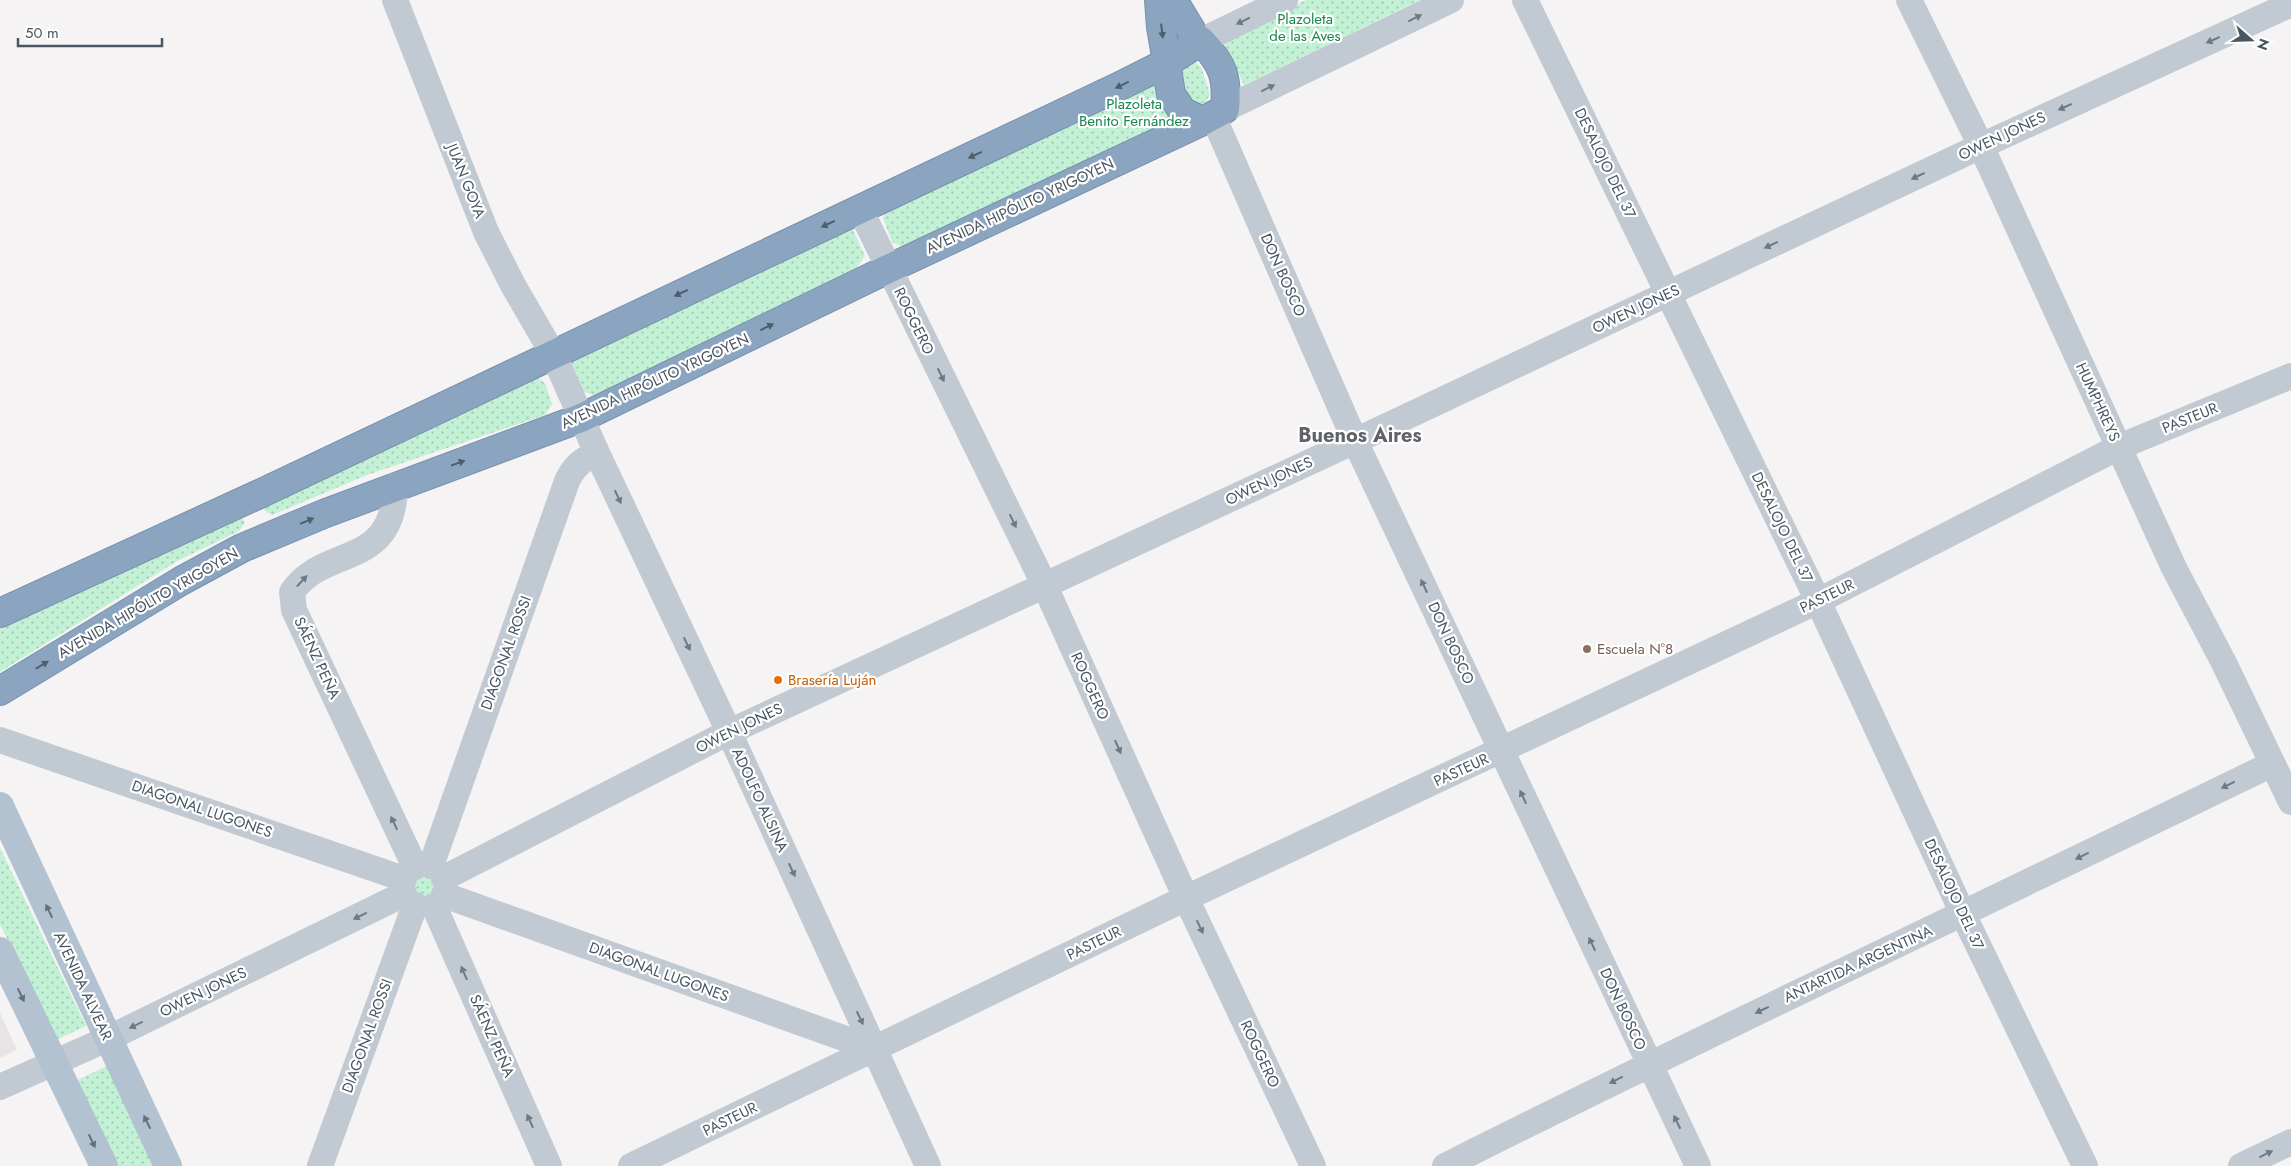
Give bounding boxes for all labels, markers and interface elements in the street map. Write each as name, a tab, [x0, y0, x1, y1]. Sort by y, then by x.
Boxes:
park label: Plazoleta de las Aves	[1269, 8, 1341, 47]
one-way arrow	[1408, 13, 1422, 21]
scale bar	[18, 15, 161, 47]
north arrow	[2226, 15, 2276, 65]
one-way arrow	[1236, 17, 1250, 25]
text: 50 m	[25, 22, 59, 44]
one-way arrow	[1158, 23, 1166, 39]
one-way arrow	[2206, 36, 2220, 44]
text: N	[2252, 36, 2275, 53]
one-way arrow	[1115, 81, 1129, 89]
one-way arrow	[1261, 84, 1276, 92]
park label: Plazoleta Benito Fernández	[1079, 93, 1189, 132]
street label: DESALOJO DEL 37	[1569, 104, 1641, 222]
one-way arrow	[2058, 104, 2072, 112]
street label: OWEN JONES	[1955, 106, 2049, 166]
street label: JUAN GOYA	[440, 138, 491, 222]
one-way arrow	[968, 151, 982, 159]
street label: AVENIDA HIPÓLITO YRIGOYEN	[922, 153, 1118, 259]
one-way arrow	[1911, 172, 1925, 180]
one-way arrow	[821, 220, 835, 228]
street label: DON BOSCO	[1255, 230, 1311, 320]
one-way arrow	[1764, 241, 1778, 249]
street label: OWEN JONES	[1589, 279, 1683, 339]
street label: ROGGERO	[888, 284, 940, 358]
one-way arrow	[674, 290, 688, 298]
one-way arrow	[760, 323, 774, 331]
street label: AVENIDA HIPÓLITO YRIGOYEN	[557, 328, 753, 434]
street label: HUMPHREYS	[2070, 359, 2126, 445]
one-way arrow	[937, 368, 945, 382]
street label: PASTEUR	[2159, 397, 2222, 439]
district label: Buenos Aires	[1298, 421, 1422, 450]
street label: OWEN JONES	[1222, 451, 1316, 511]
one-way arrow	[451, 459, 466, 466]
street label: DESALOJO DEL 37	[1746, 468, 1818, 586]
one-way arrow	[614, 490, 622, 504]
one-way arrow	[1009, 514, 1017, 528]
one-way arrow	[300, 516, 314, 524]
street label: AVENIDA HIPÓLITO YRIGOYEN	[54, 542, 242, 664]
street label: PASTEUR	[1796, 573, 1859, 619]
one-way arrow	[296, 575, 308, 587]
one-way arrow	[1420, 579, 1428, 593]
street label: DIAGONAL ROSSI	[475, 593, 537, 713]
street label: DON BOSCO	[1422, 598, 1480, 688]
street label: SÁENZ PEÑA	[288, 613, 346, 703]
one-way arrow	[683, 636, 691, 651]
place label: Escuela N°8	[1597, 638, 1673, 660]
marker: Escuela N°8	[1581, 643, 1593, 655]
street label: ROGGERO	[1065, 649, 1115, 723]
one-way arrow	[35, 661, 48, 670]
place label: Brasería Luján	[788, 669, 877, 691]
marker: Brasería Luján	[772, 674, 784, 686]
street label: OWEN JONES	[692, 697, 786, 759]
one-way arrow	[1114, 740, 1122, 755]
street label: ADOLFO ALSINA	[726, 744, 794, 856]
street label: PASTEUR	[1430, 747, 1493, 792]
street label: DIAGONAL LUGONES	[129, 775, 275, 843]
one-way arrow	[2221, 781, 2235, 789]
one-way arrow	[1519, 789, 1527, 804]
one-way arrow	[390, 816, 398, 830]
street label: DESALOJO DEL 37	[1919, 835, 1989, 953]
one-way arrow	[2075, 852, 2089, 860]
one-way arrow	[789, 863, 797, 877]
one-way arrow	[44, 904, 52, 918]
one-way arrow	[353, 911, 368, 920]
street label: PASTEUR	[1063, 920, 1126, 966]
one-way arrow	[1196, 920, 1204, 934]
street label: ANTARTIDA ARGENTINA	[1780, 920, 1936, 1008]
street label: AVENIDA ALVEAR	[48, 928, 118, 1044]
street label: DIAGONAL LUGONES	[586, 936, 732, 1008]
one-way arrow	[1588, 937, 1596, 951]
street label: OWEN JONES	[156, 961, 250, 1023]
street label: DON BOSCO	[1594, 964, 1652, 1054]
one-way arrow	[459, 966, 467, 980]
street label: DIAGONAL ROSSI	[336, 976, 398, 1096]
one-way arrow	[17, 987, 25, 1002]
street label: SÁENZ PEÑA	[464, 991, 520, 1081]
one-way arrow	[1755, 1006, 1769, 1014]
one-way arrow	[856, 1011, 864, 1025]
street label: ROGGERO	[1235, 1017, 1285, 1091]
one-way arrow	[129, 1021, 143, 1029]
one-way arrow	[1608, 1076, 1623, 1084]
street label: PASTEUR	[699, 1096, 762, 1142]
one-way arrow	[525, 1114, 533, 1128]
one-way arrow	[143, 1115, 151, 1129]
one-way arrow	[1673, 1115, 1681, 1129]
one-way arrow	[88, 1134, 96, 1148]
one-way arrow	[2259, 1150, 2273, 1158]

